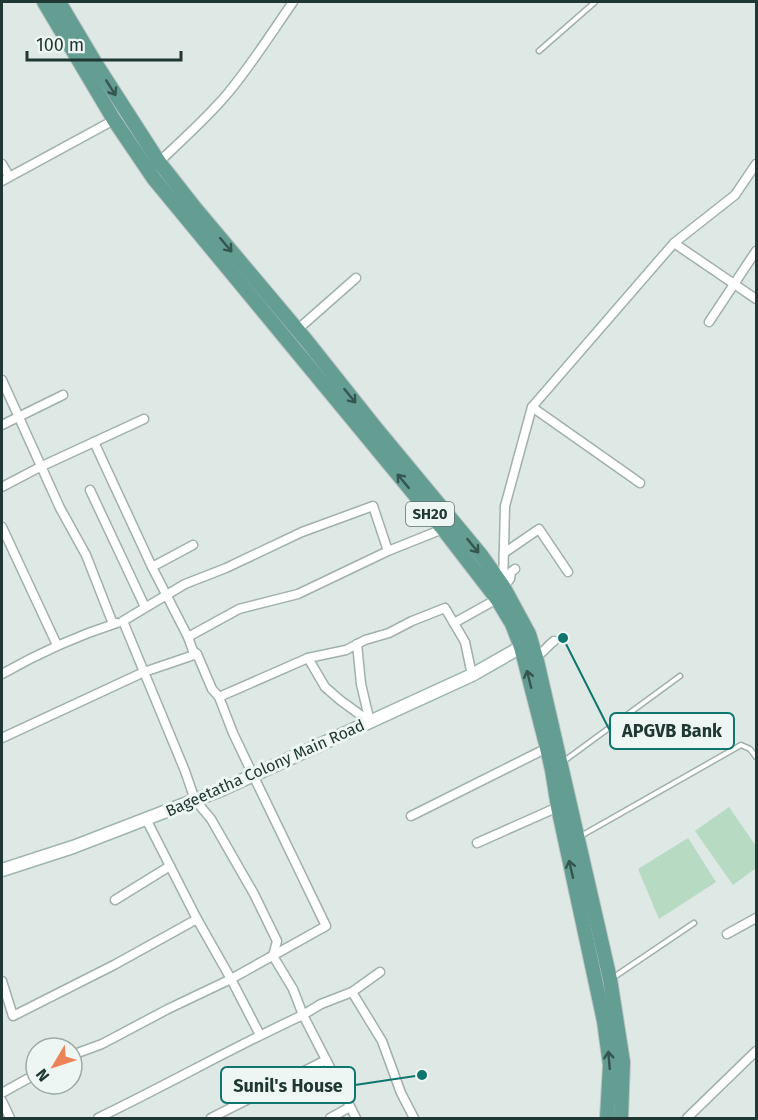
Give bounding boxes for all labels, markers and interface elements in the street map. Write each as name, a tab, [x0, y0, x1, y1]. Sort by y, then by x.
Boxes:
scale bar	[27, 24, 182, 62]
text: 100 m	[36, 34, 84, 56]
one-way arrow	[105, 79, 117, 96]
one-way arrow	[219, 237, 232, 253]
one-way arrow	[343, 387, 356, 403]
one-way arrow	[397, 473, 410, 489]
road number: SH20	[406, 502, 454, 526]
one-way arrow	[467, 538, 480, 554]
one-way arrow	[523, 669, 535, 688]
callout: APGVB Bank	[610, 713, 734, 749]
street label: Bageetatha Colony Main Road	[163, 715, 367, 821]
text: APGVB Bank	[621, 720, 723, 742]
one-way arrow	[565, 860, 577, 879]
north arrow	[24, 1036, 84, 1096]
one-way arrow	[603, 1051, 614, 1071]
text: N	[32, 1065, 53, 1085]
callout: Sunil's House	[221, 1067, 355, 1103]
text: Sunil's House	[233, 1075, 343, 1097]

